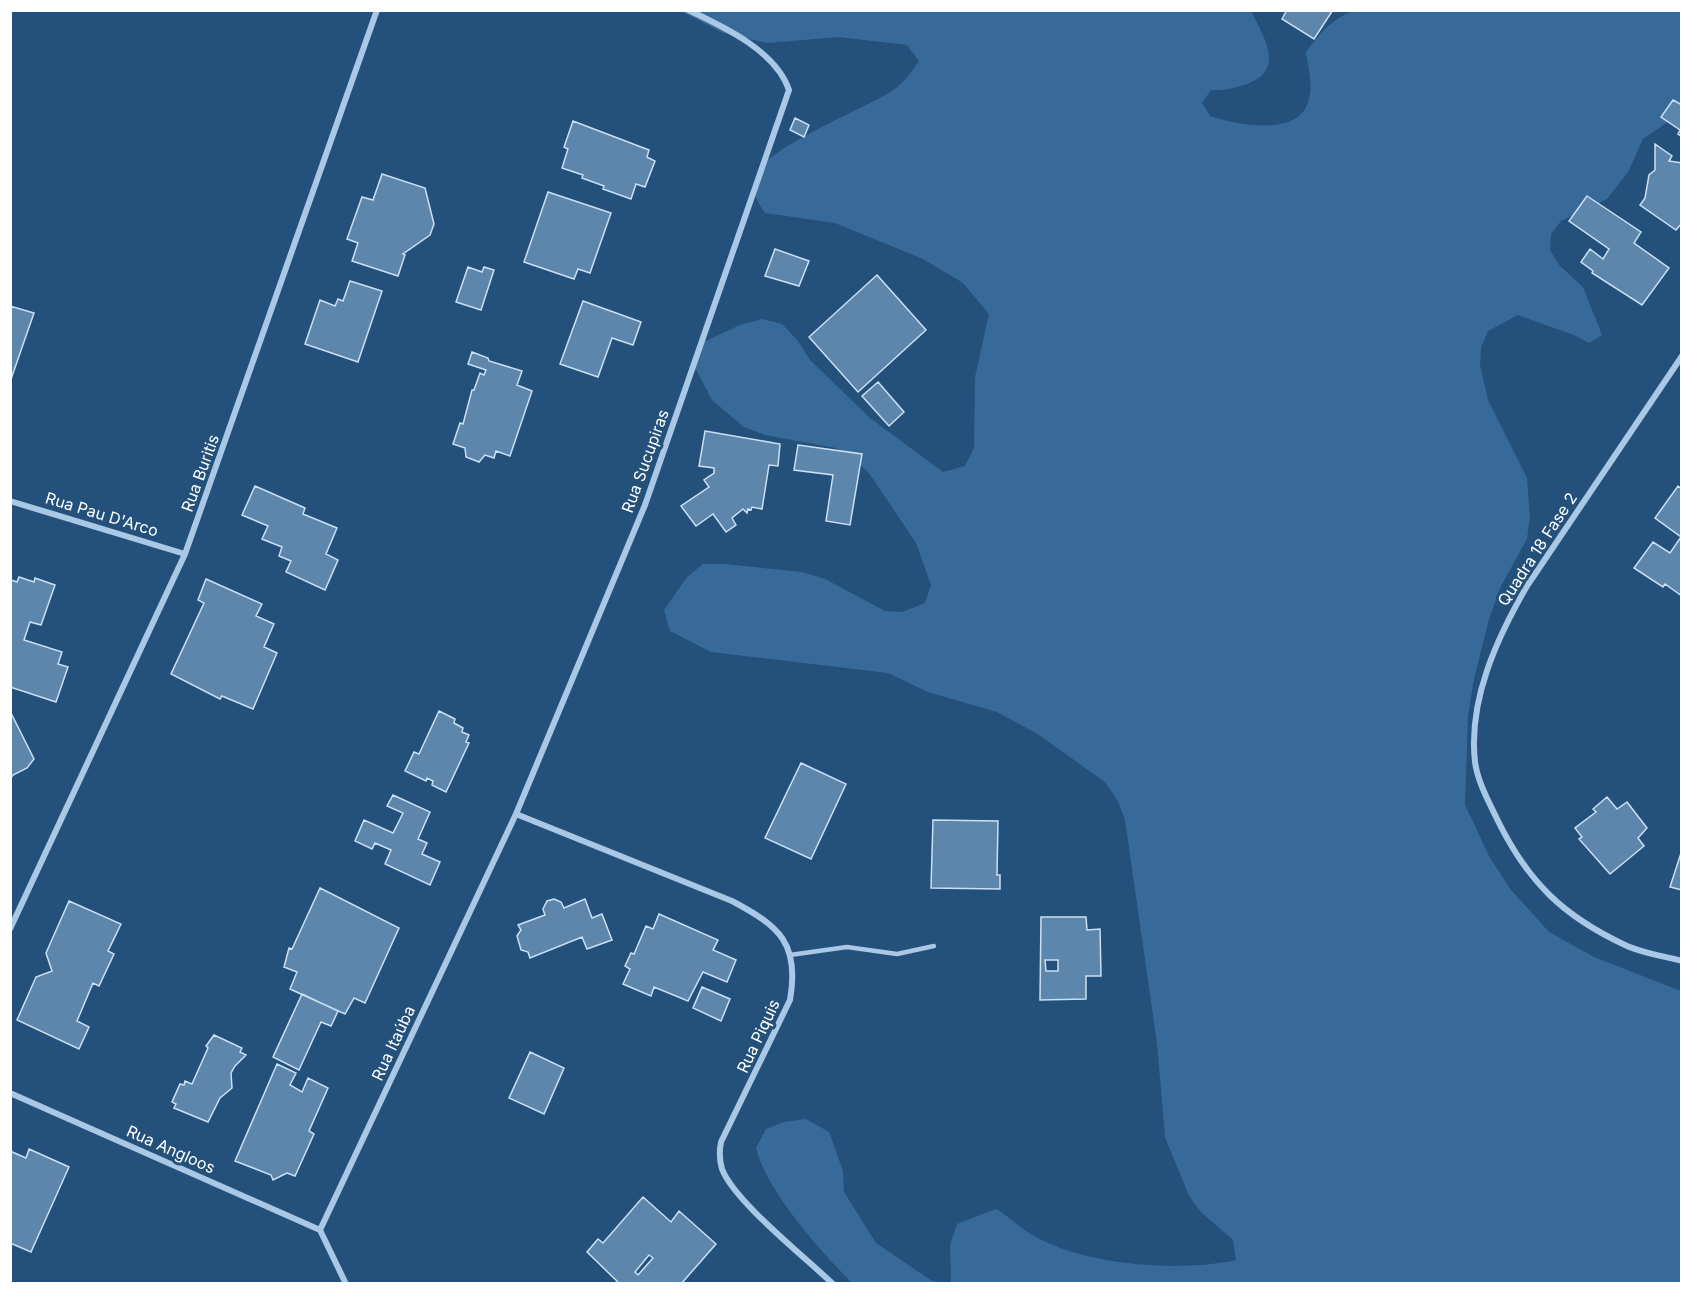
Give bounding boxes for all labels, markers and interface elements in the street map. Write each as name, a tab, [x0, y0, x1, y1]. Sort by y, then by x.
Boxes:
street label: Rua Sucupiras	[617, 407, 673, 515]
street label: Rua Buritis	[177, 432, 223, 514]
street label: Rua Pau D'Arco	[43, 487, 161, 541]
street label: Quadra 18 Fase 2	[1493, 489, 1581, 609]
street label: Rua Piquis	[732, 996, 784, 1076]
street label: Rua Itaúba	[367, 1002, 419, 1084]
street label: Rua Angloos	[124, 1121, 218, 1177]

